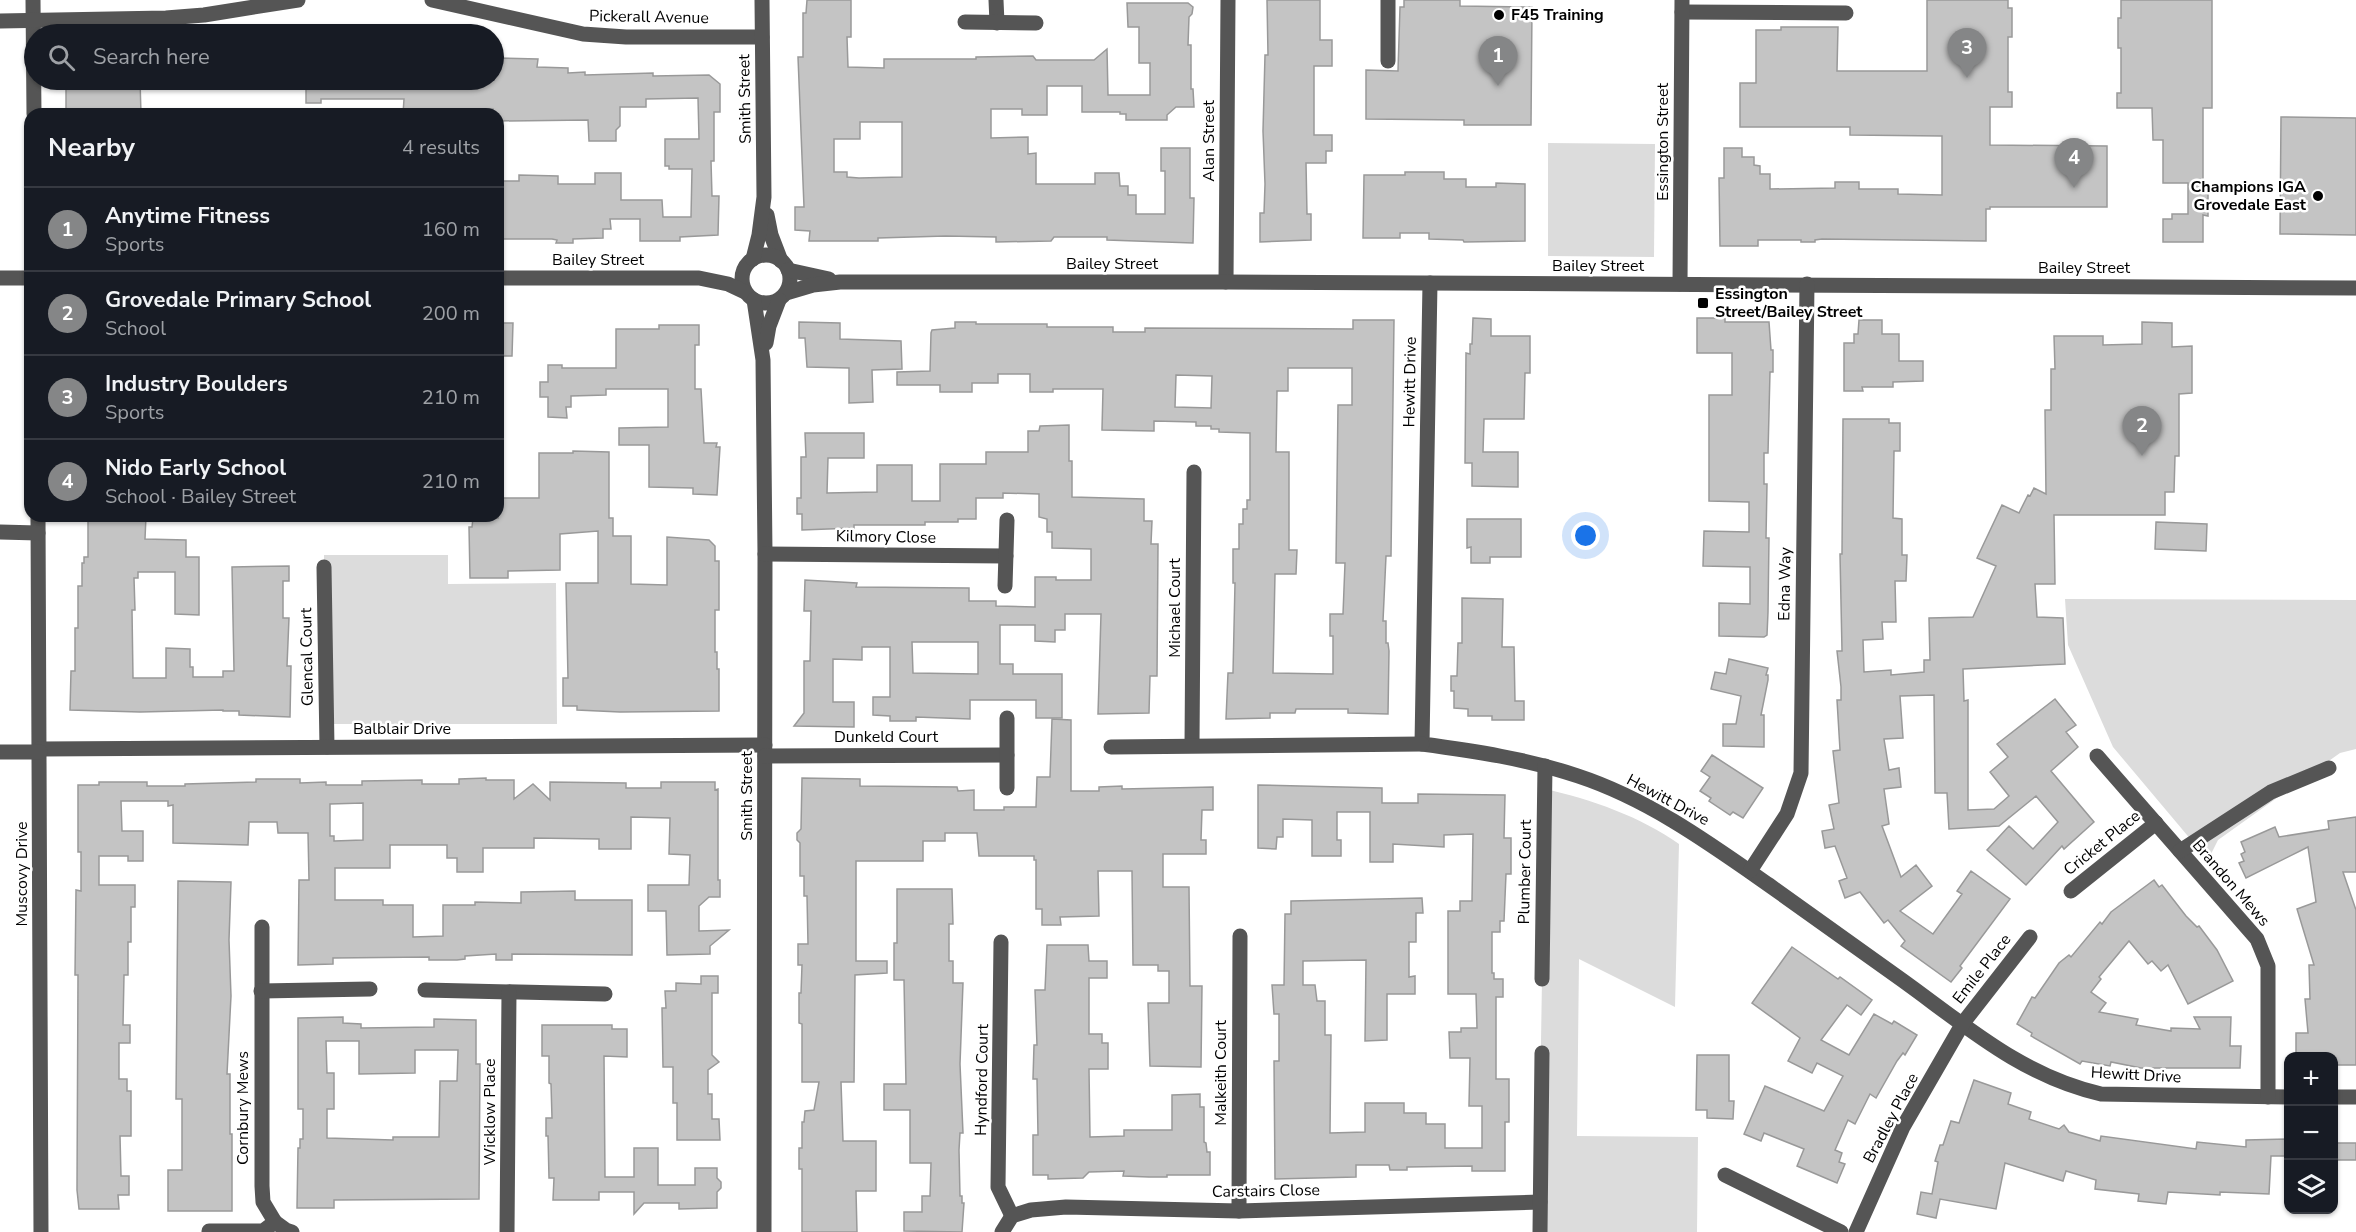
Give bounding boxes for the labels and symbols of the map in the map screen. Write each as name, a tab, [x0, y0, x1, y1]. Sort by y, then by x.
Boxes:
place label: F45 Training	[1511, 4, 1604, 26]
street label: Pickerall Avenue	[589, 5, 709, 29]
marker: F45 Training	[1492, 8, 1506, 22]
pin: 3	[1948, 28, 1986, 78]
pin: 1	[1478, 36, 1518, 86]
street label: Smith Street	[733, 54, 757, 144]
street label: Essington Street	[1652, 83, 1674, 201]
street label: Alan Street	[1198, 100, 1220, 182]
pin: 4	[2054, 138, 2094, 188]
place label: Champions IGA Grovedale East	[2190, 176, 2307, 216]
marker: Champions IGA Grovedale East	[2311, 189, 2325, 203]
street label: Bailey Street	[552, 249, 644, 271]
street label: Bailey Street	[1066, 253, 1158, 275]
street label: Bailey Street	[1552, 255, 1644, 277]
street label: Bailey Street	[2038, 257, 2130, 279]
place label: Essington Street/Bailey Street	[1715, 283, 1863, 323]
marker: Essington Street/Bailey Street	[1696, 296, 1710, 310]
street label: Hewitt Drive	[1398, 336, 1422, 428]
pin: 2	[2122, 406, 2162, 456]
your location	[1571, 521, 1600, 550]
street label: Kilmory Close	[836, 525, 936, 549]
street label: Edna Way	[1773, 546, 1797, 621]
street label: Michael Court	[1164, 558, 1186, 658]
street label: Glencal Court	[295, 607, 319, 706]
street label: Balblair Drive	[353, 718, 451, 740]
street label: Dunkeld Court	[834, 726, 938, 748]
street label: Smith Street	[736, 751, 758, 841]
street label: Hewitt Drive	[1623, 769, 1713, 831]
street label: Cricket Place	[2059, 805, 2145, 881]
street label: Plumber Court	[1513, 819, 1537, 925]
street label: Muscovy Drive	[11, 821, 33, 927]
street label: Brandon Mews	[2187, 835, 2275, 931]
street label: Emile Place	[1948, 929, 2016, 1009]
street label: Malkeith Court	[1210, 1020, 1232, 1126]
street label: Hyndford Court	[970, 1024, 994, 1136]
street label: Cornbury Mews	[232, 1051, 254, 1165]
street label: Wicklow Place	[479, 1059, 501, 1165]
street label: Hewitt Drive	[2090, 1062, 2182, 1088]
street label: Bradley Place	[1858, 1069, 1924, 1167]
street label: Carstairs Close	[1212, 1179, 1320, 1203]

